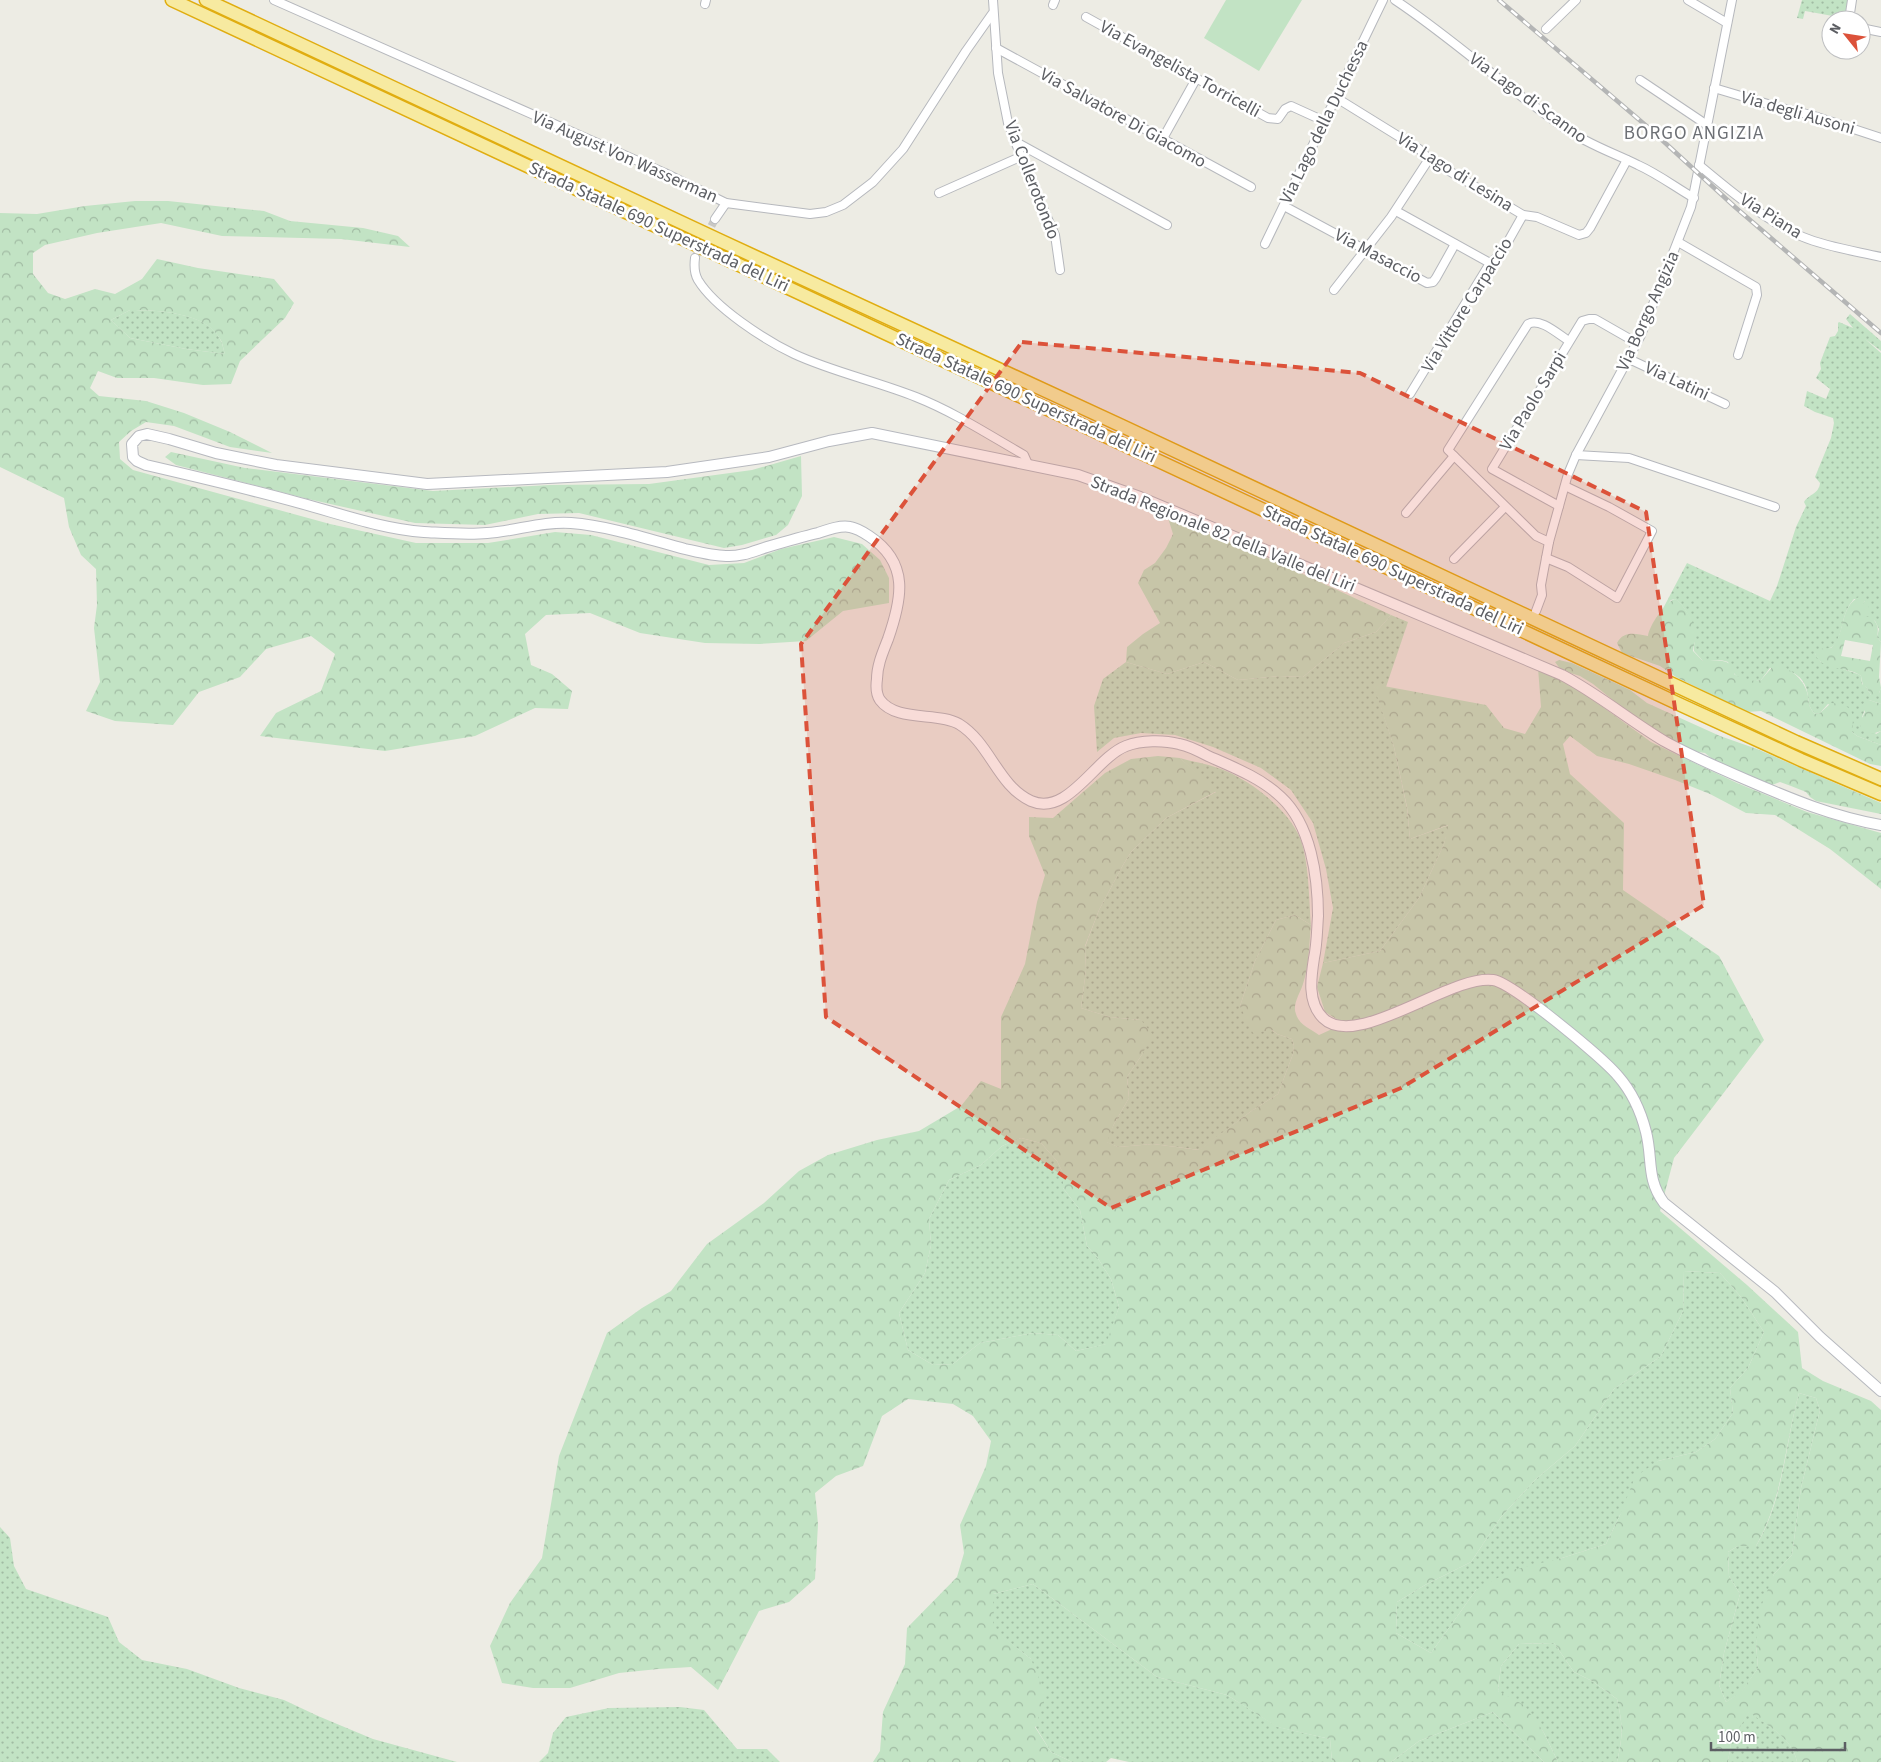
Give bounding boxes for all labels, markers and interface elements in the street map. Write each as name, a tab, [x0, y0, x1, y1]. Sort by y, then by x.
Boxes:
north arrow	[1821, 10, 1871, 60]
street label: Via Evangelista Torricelli	[1095, 14, 1265, 124]
text: N	[1825, 20, 1847, 38]
street label: Via Lago della Duchessa	[1274, 36, 1374, 208]
street label: Via Lago di Scanno	[1464, 47, 1592, 149]
street label: Via Salvatore Di Giacomo	[1035, 62, 1211, 174]
street label: Via degli Ausoni	[1738, 85, 1858, 141]
street label: Via August Von Wasserman	[528, 105, 722, 209]
street label: Via Collerotondo	[998, 117, 1066, 243]
district label: BORGO ANGIZIA	[1624, 120, 1764, 147]
street label: Via Lago di Lesina	[1392, 126, 1518, 218]
street label: Strada Statale 690 Superstrada del Liri	[524, 155, 794, 299]
street label: Via Piana	[1735, 187, 1807, 245]
street label: Via Masaccio	[1330, 223, 1426, 289]
street label: Via Vittore Carpaccio	[1415, 233, 1519, 377]
street label: Via Borgo Angizia	[1610, 247, 1686, 375]
street label: Strada Statale 690 Superstrada del Liri	[891, 326, 1161, 470]
street label: Via Paolo Sarpi	[1493, 347, 1573, 455]
street label: Via Latini	[1641, 355, 1713, 407]
street label: Strada Regionale 82 della Valle del Liri	[1087, 469, 1359, 599]
street label: Strada Statale 690 Superstrada del Liri	[1258, 498, 1528, 642]
scale bar	[1711, 1720, 1845, 1752]
text: 100 m	[1718, 1727, 1756, 1748]

